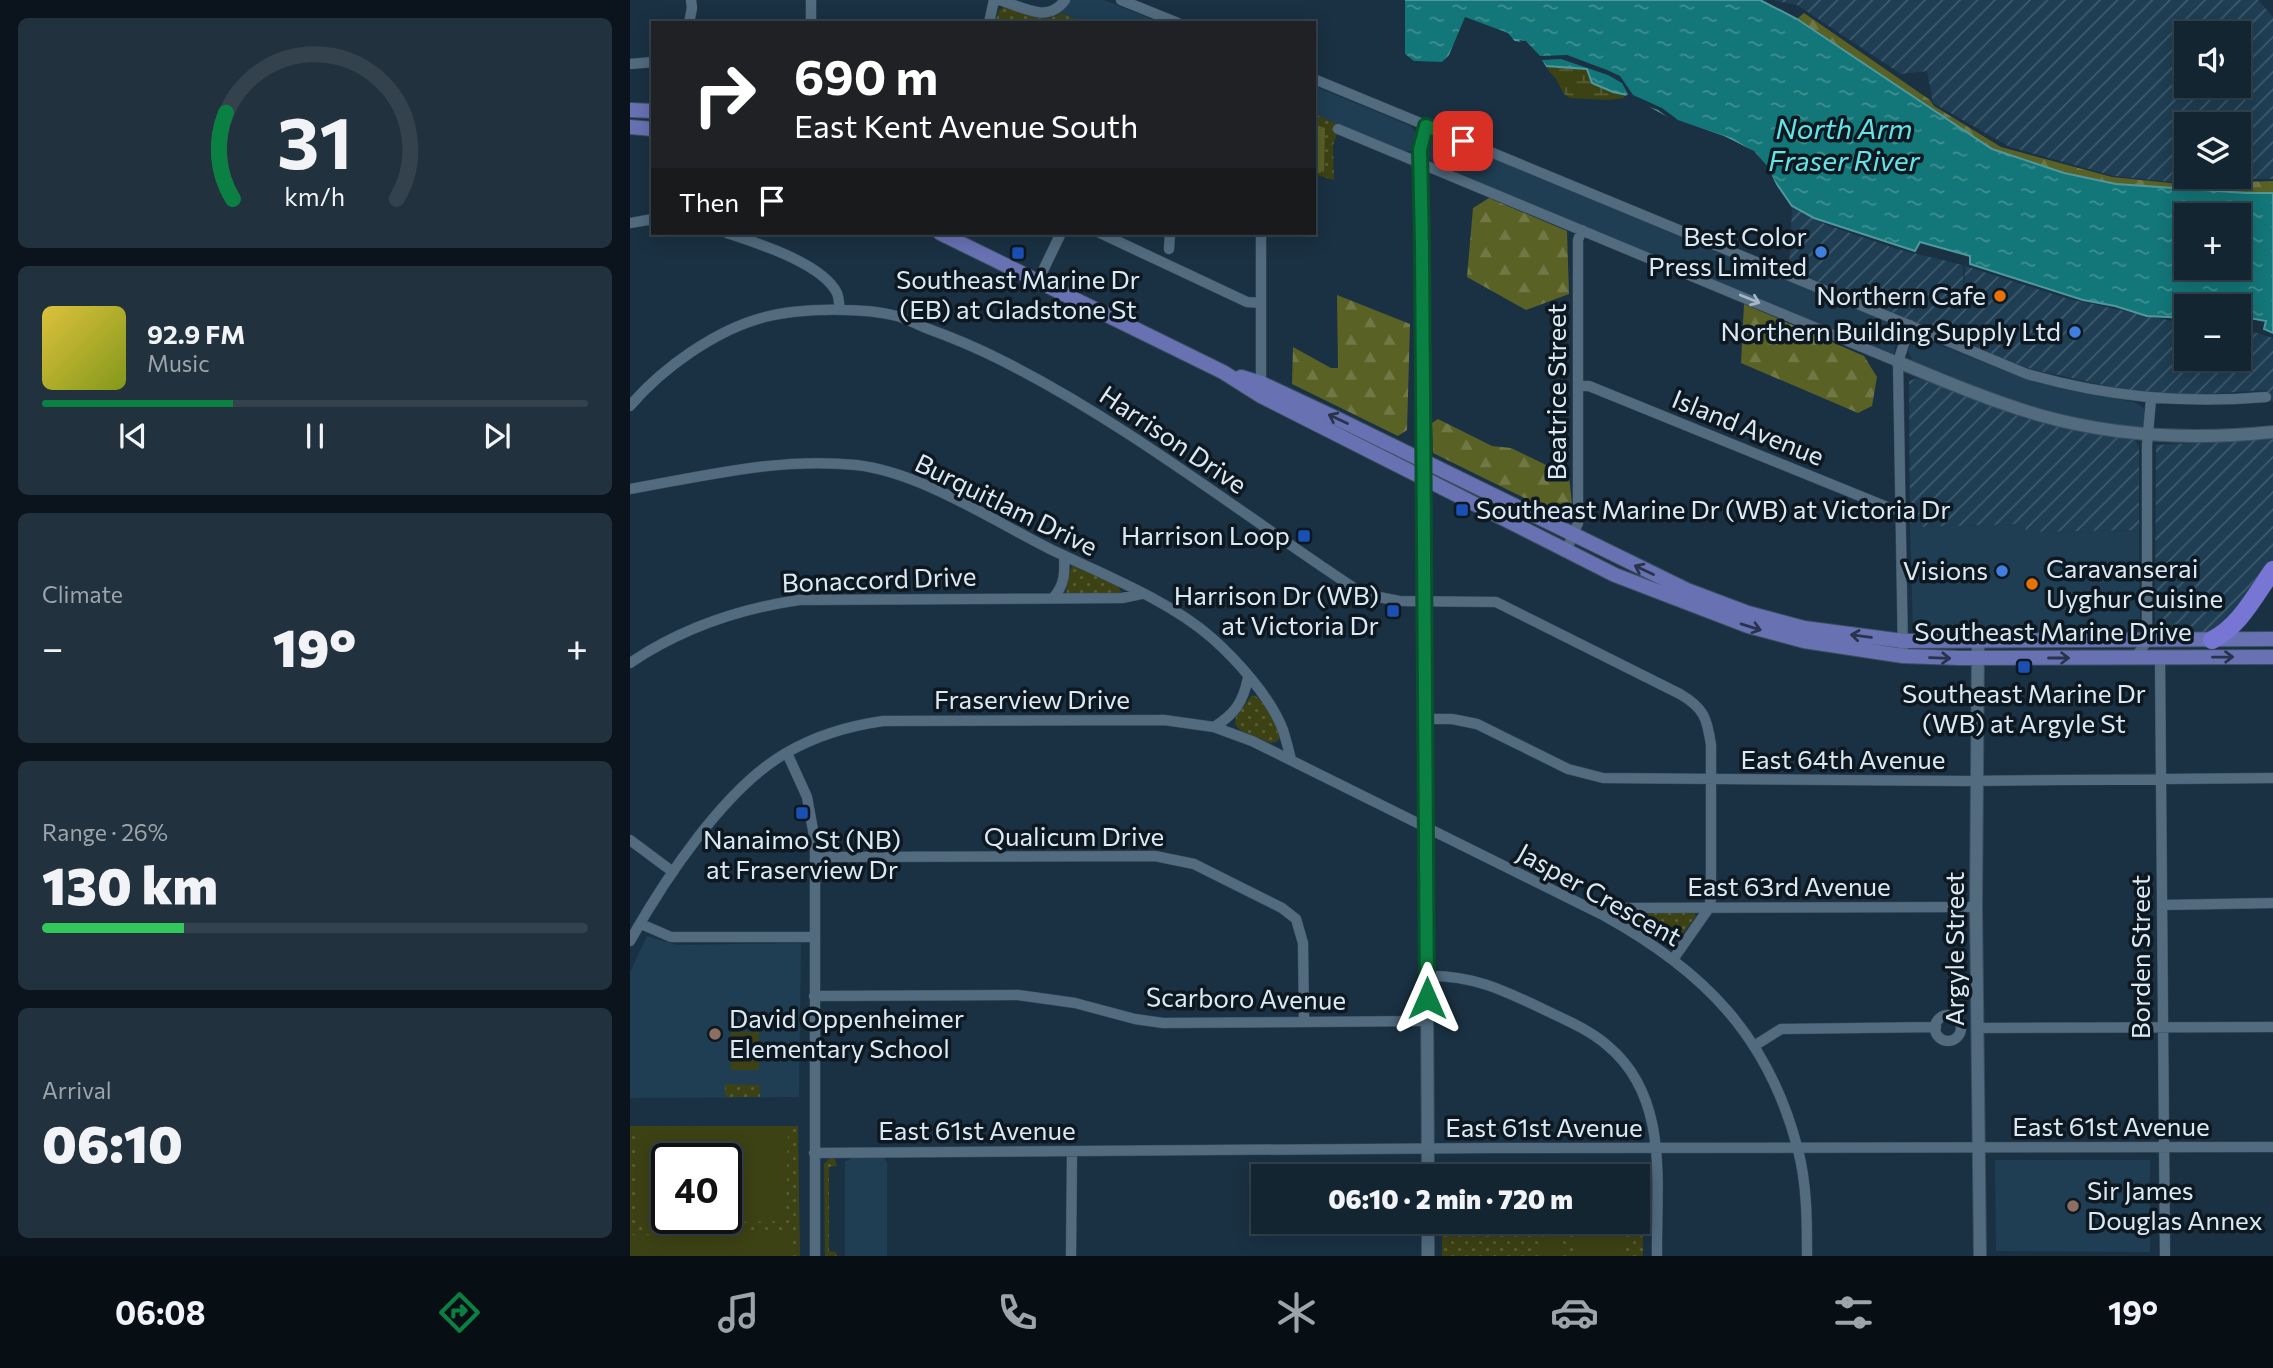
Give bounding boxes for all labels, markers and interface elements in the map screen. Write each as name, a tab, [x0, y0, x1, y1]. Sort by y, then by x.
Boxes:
map controls	[2174, 21, 2251, 371]
button: sound	[2174, 21, 2251, 98]
text: 690 m	[794, 45, 938, 105]
icon: right	[679, 49, 770, 140]
text: 31	[277, 95, 353, 184]
text: East Kent Avenue South	[794, 105, 1138, 145]
pin	[1433, 111, 1493, 171]
water label: North Arm Fraser River	[1768, 111, 1920, 177]
button: layers	[2174, 112, 2251, 189]
icon: arrive	[1444, 122, 1482, 160]
text: km/h	[285, 181, 345, 211]
icon: arrive	[753, 182, 791, 220]
text: Then	[679, 186, 739, 217]
button: +	[2174, 203, 2251, 280]
place label: Best Color Press Limited	[1648, 220, 1807, 281]
marker: Best Color Press Limited	[1813, 244, 1829, 260]
marker: Southeast Marine Dr (EB) at Gladstone St	[1010, 245, 1026, 261]
place label: Southeast Marine Dr (EB) at Gladstone St	[896, 263, 1140, 324]
place label: Northern Cafe	[1816, 279, 1986, 310]
marker: Northern Cafe	[1992, 288, 2008, 304]
one-way arrow	[1738, 293, 1760, 306]
button: −	[2174, 294, 2251, 371]
street label: Beatrice Street	[1540, 304, 1571, 480]
place label: Northern Building Supply Ltd	[1720, 315, 2061, 346]
text: 92.9 FM	[147, 318, 245, 349]
marker: Northern Building Supply Ltd	[2067, 324, 2083, 340]
text: Music	[147, 349, 210, 377]
street label: Harrison Drive	[1094, 378, 1253, 499]
street label: Island Avenue	[1668, 382, 1829, 471]
one-way arrow	[1328, 412, 1349, 425]
icon: previous	[114, 417, 152, 455]
icon: pause	[296, 417, 334, 455]
icon: next	[478, 417, 516, 455]
street label: Burquitlam Drive	[910, 446, 1103, 561]
place label: Southeast Marine Dr (WB) at Victoria Dr	[1476, 493, 1951, 524]
marker: Southeast Marine Dr (WB) at Victoria Dr	[1454, 502, 1470, 518]
place label: Harrison Loop	[1121, 519, 1290, 550]
marker: Harrison Loop	[1296, 528, 1312, 544]
place label: Caravanserai Uyghur Cuisine	[2046, 552, 2223, 613]
place label: Visions	[1903, 554, 1988, 585]
street label: Bonaccord Drive	[781, 560, 977, 597]
one-way arrow	[1634, 563, 1655, 576]
marker: Visions	[1994, 563, 2010, 579]
marker: Caravanserai Uyghur Cuisine	[2024, 576, 2040, 592]
place label: Harrison Dr (WB) at Victoria Dr	[1174, 579, 1379, 640]
text: Climate	[42, 580, 123, 608]
marker: Harrison Dr (WB) at Victoria Dr	[1385, 603, 1401, 619]
text: 19°	[273, 614, 356, 678]
street label: Southeast Marine Drive	[1914, 615, 2192, 646]
one-way arrow	[1740, 621, 1762, 634]
text: −	[42, 623, 64, 670]
text: +	[566, 623, 588, 670]
one-way arrow	[1850, 630, 1872, 643]
one-way arrow	[2211, 650, 2234, 664]
one-way arrow	[1929, 651, 1952, 664]
one-way arrow	[2047, 651, 2070, 665]
marker: Southeast Marine Dr (WB) at Argyle St	[2016, 659, 2032, 675]
place label: Southeast Marine Dr (WB) at Argyle St	[1902, 677, 2146, 738]
street label: Fraserview Drive	[934, 683, 1130, 714]
street label: East 64th Avenue	[1740, 743, 1946, 774]
marker: Nanaimo St (NB) at Fraserview Dr	[794, 805, 810, 821]
text: Range · 26%	[42, 818, 168, 846]
street label: Qualicum Drive	[984, 820, 1164, 851]
place label: Nanaimo St (NB) at Fraserview Dr	[703, 823, 901, 884]
street label: Jasper Crescent	[1512, 836, 1687, 952]
text: 130 km	[42, 852, 218, 916]
street label: East 63rd Avenue	[1687, 870, 1891, 901]
street label: Argyle Street	[1938, 872, 1969, 1026]
street label: Borden Street	[2124, 875, 2155, 1039]
position arrow	[1390, 961, 1464, 1035]
street label: Scarboro Avenue	[1146, 980, 1346, 1015]
place label: David Oppenheimer Elementary School	[729, 1002, 964, 1063]
marker: David Oppenheimer Elementary School	[707, 1026, 723, 1042]
text: Arrival	[42, 1076, 112, 1104]
text: 06:10	[42, 1110, 183, 1174]
street label: East 61st Avenue	[2012, 1110, 2210, 1141]
street label: East 61st Avenue	[1445, 1111, 1643, 1142]
street label: East 61st Avenue	[878, 1114, 1076, 1145]
speed limit sign: 40	[651, 1143, 742, 1234]
place label: Sir James Douglas Annex	[2087, 1174, 2263, 1235]
text: 06:10 · 2 min · 720 m	[1328, 1183, 1573, 1214]
marker: Sir James Douglas Annex	[2065, 1198, 2081, 1214]
icon: directions	[435, 1288, 484, 1337]
icon: music	[714, 1288, 763, 1337]
icon: phone	[993, 1288, 1042, 1337]
icon: climate	[1272, 1288, 1321, 1337]
icon: car	[1550, 1288, 1599, 1337]
icon: filters	[1829, 1288, 1878, 1337]
text: 06:08	[115, 1292, 205, 1332]
text: 19°	[2108, 1292, 2158, 1332]

